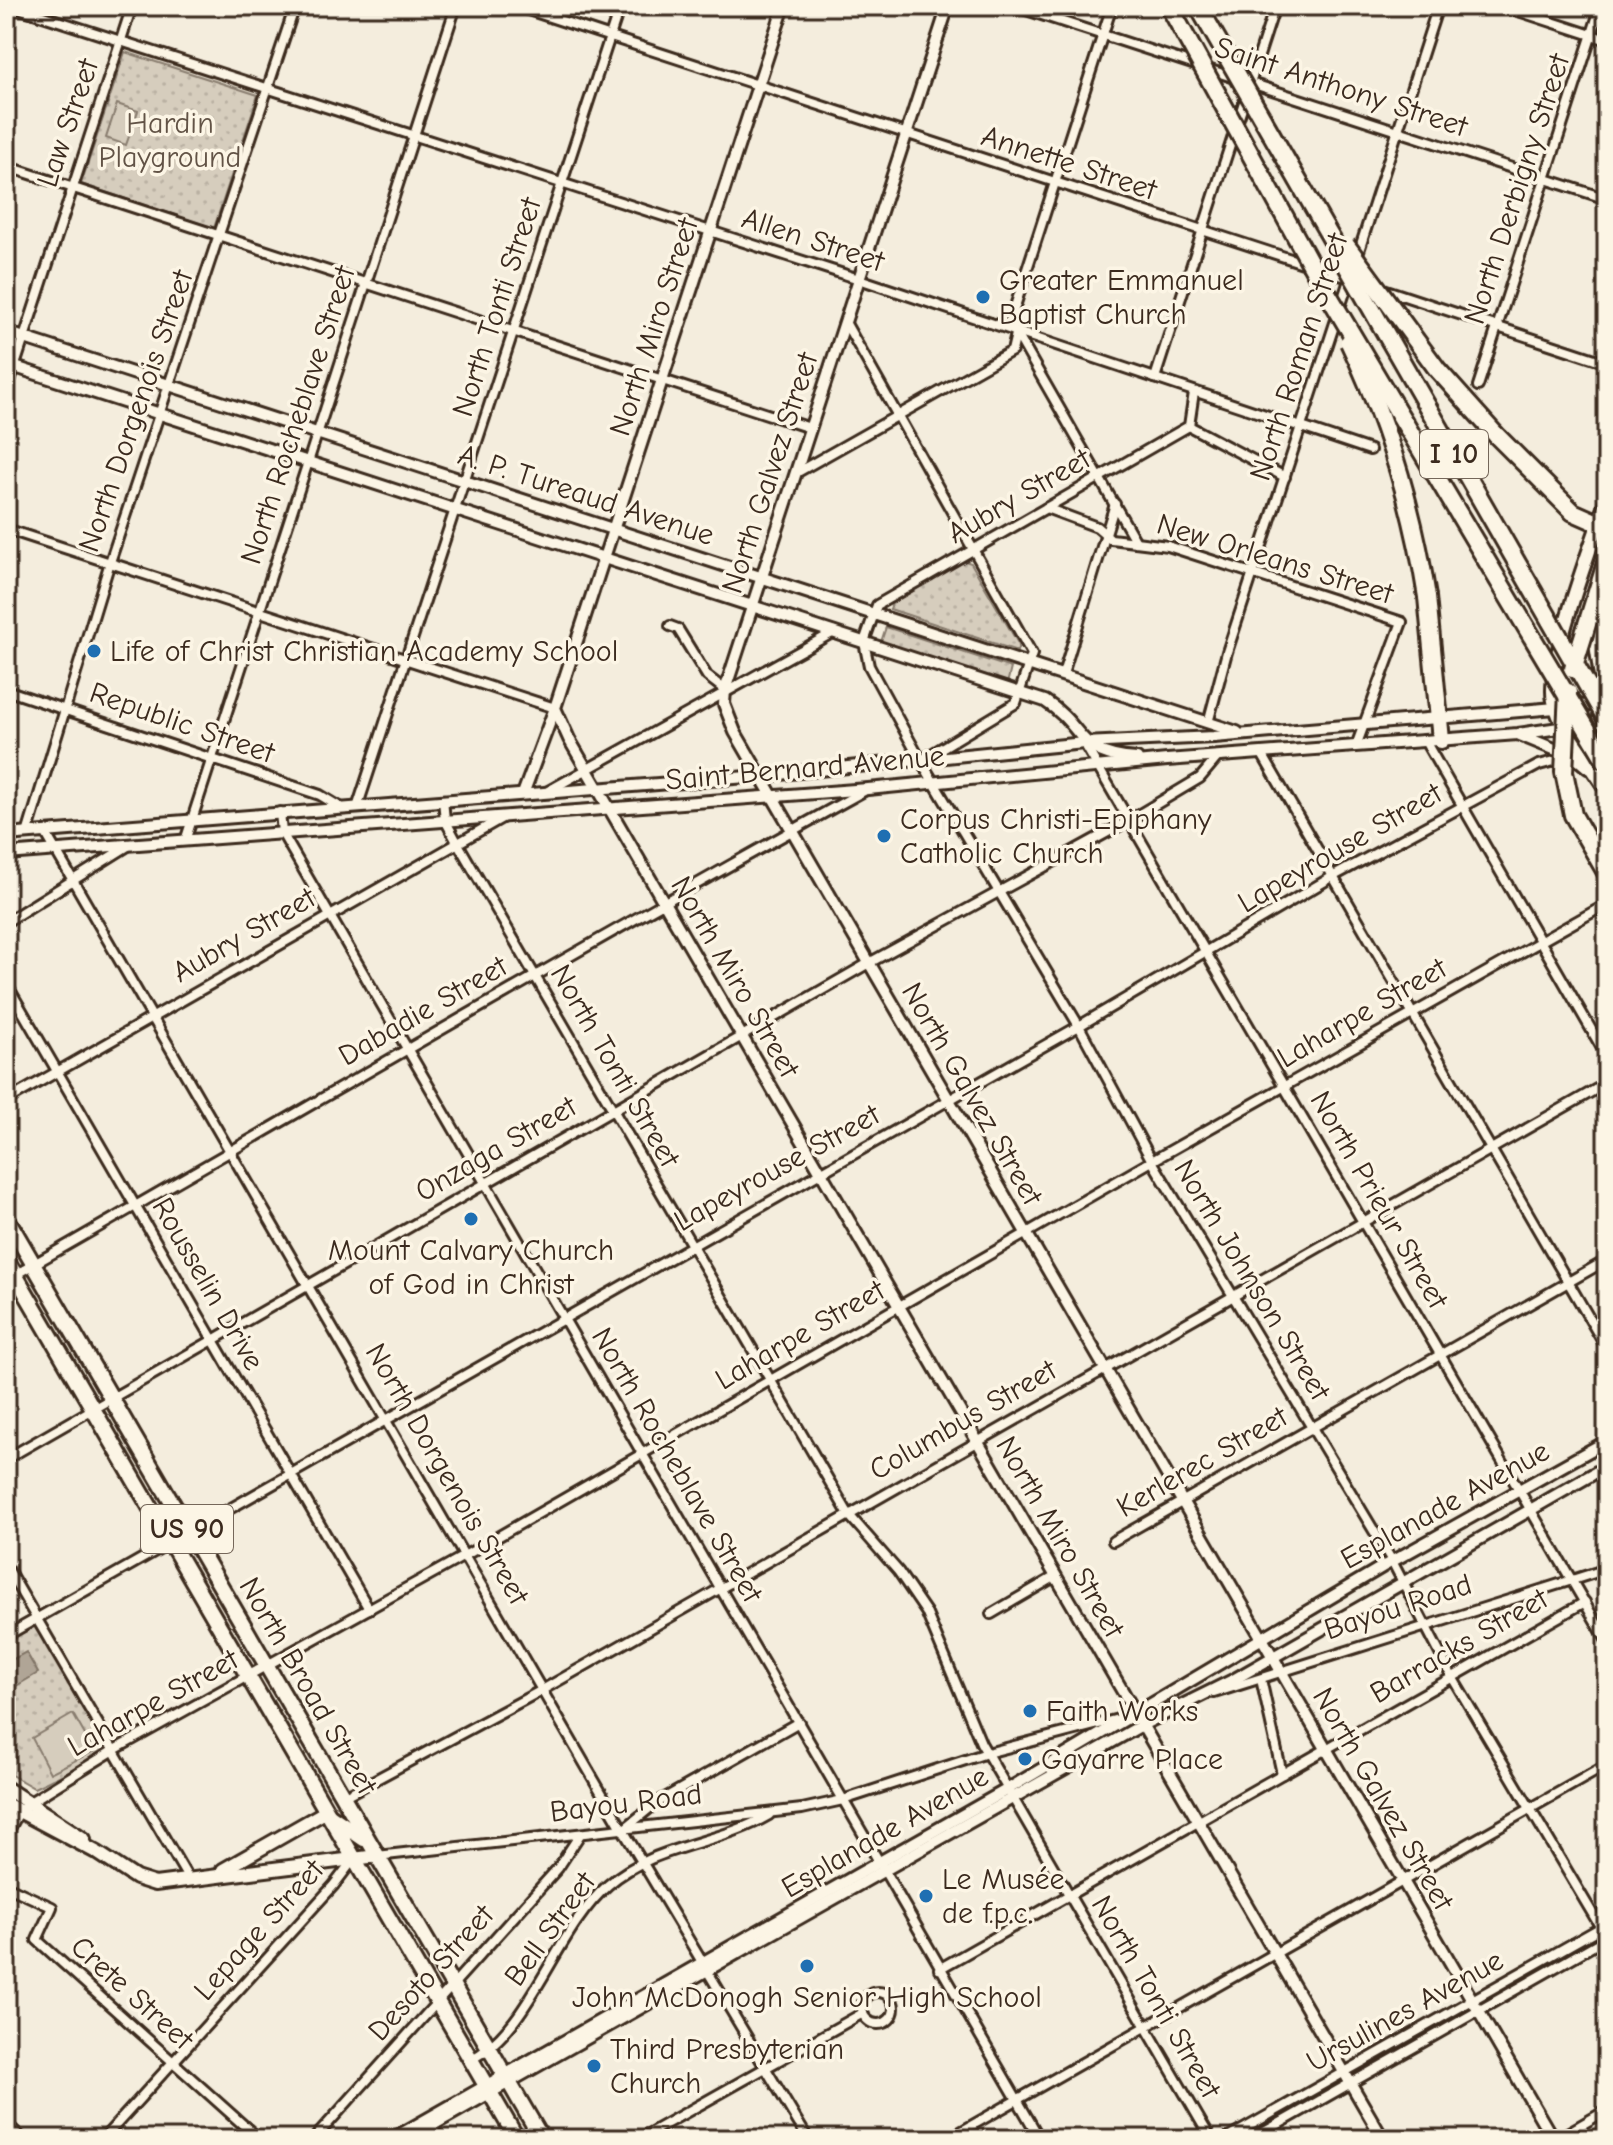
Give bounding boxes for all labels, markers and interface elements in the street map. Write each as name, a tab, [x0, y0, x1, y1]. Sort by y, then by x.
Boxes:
street label: Saint Anthony Street	[1210, 30, 1473, 145]
street label: North Derbigny Street	[1457, 48, 1578, 328]
street label: Law Street	[30, 53, 107, 192]
park label: Hardin Playground	[99, 106, 241, 175]
street label: Annette Street	[977, 118, 1162, 208]
street label: North Tonti Street	[445, 192, 549, 421]
street label: Allen Street	[738, 201, 890, 280]
street label: North Miro Street	[602, 213, 706, 440]
street label: North Roman Street	[1243, 228, 1356, 485]
street label: North Rocheblave Street	[233, 260, 363, 568]
place label: Greater Emmanuel Baptist Church	[999, 263, 1244, 332]
street label: North Dorgenois Street	[71, 264, 201, 557]
marker: Greater Emmanuel Baptist Church	[974, 288, 992, 306]
street label: North Galvez Street	[715, 347, 826, 598]
road number: I 10	[1420, 430, 1488, 478]
street label: A. P. Tureaud Avenue	[454, 437, 718, 553]
street label: Aubry Street	[941, 440, 1098, 551]
street label: New Orleans Street	[1153, 506, 1399, 612]
place label: Life of Christ Christian Academy School	[110, 634, 618, 669]
marker: Life of Christ Christian Academy School	[85, 642, 103, 660]
street label: Republic Street	[85, 675, 280, 771]
street label: Saint Bernard Avenue	[664, 738, 946, 798]
street label: Lapeyrouse Street	[1232, 775, 1449, 921]
place label: Corpus Christi-Epiphany Catholic Church	[900, 802, 1212, 871]
marker: Corpus Christi-Epiphany Catholic Church	[875, 827, 893, 845]
street label: North Miro Street	[663, 870, 808, 1085]
street label: Aubry Street	[166, 879, 323, 990]
street label: Dabadie Street	[333, 948, 515, 1073]
street label: Laharpe Street	[1271, 950, 1454, 1076]
street label: North Tonti Street	[543, 958, 688, 1175]
street label: North Galvez Street	[894, 977, 1051, 1213]
street label: North Prieur Street	[1303, 1085, 1456, 1316]
street label: Onzaga Street	[409, 1088, 584, 1209]
street label: Lapeyrouse Street	[668, 1096, 887, 1239]
street label: North Johnson Street	[1166, 1153, 1338, 1408]
street label: Rousselin Drive	[145, 1192, 271, 1376]
marker: Mount Calvary Church of God in Christ	[462, 1210, 480, 1228]
place label: Mount Calvary Church of God in Christ	[328, 1233, 614, 1302]
street label: Laharpe Street	[709, 1272, 892, 1398]
street label: North Rocheblave Street	[584, 1321, 771, 1610]
street label: North Dorgenois Street	[358, 1337, 537, 1612]
street label: Columbus Street	[863, 1352, 1064, 1488]
street label: Kerlerec Street	[1110, 1398, 1295, 1525]
street label: North Miro Street	[988, 1430, 1133, 1645]
street label: Esplanade Avenue	[1335, 1433, 1555, 1577]
road number: US 90	[141, 1505, 233, 1553]
street label: Bayou Road	[1320, 1567, 1476, 1647]
street label: North Broad Street	[232, 1571, 385, 1802]
street label: Barracks Street	[1364, 1580, 1555, 1711]
street label: Laharpe Street	[62, 1641, 246, 1764]
street label: North Galvez Street	[1305, 1682, 1462, 1918]
place label: Faith Works	[1046, 1694, 1198, 1729]
marker: Faith Works	[1021, 1702, 1039, 1720]
place label: Gayarre Place	[1041, 1742, 1223, 1777]
marker: Gayarre Place	[1016, 1750, 1034, 1768]
street label: Esplanade Avenue	[775, 1759, 995, 1905]
street label: Bayou Road	[548, 1776, 704, 1830]
street label: Lepage Street	[187, 1851, 332, 2007]
place label: Le Musée de f.p.c.	[942, 1862, 1064, 1931]
street label: Bell Street	[497, 1864, 604, 1993]
marker: Le Musée de f.p.c.	[917, 1887, 935, 1905]
street label: North Tonti Street	[1084, 1889, 1229, 2106]
street label: Desoto Street	[361, 1897, 502, 2048]
street label: Crete Street	[64, 1929, 201, 2058]
street label: Ursulines Avenue	[1301, 1943, 1509, 2079]
marker: John McDonogh Senior High School	[798, 1957, 816, 1975]
place label: John McDonogh Senior High School	[572, 1980, 1042, 2015]
place label: Third Presbyterian Church	[610, 2032, 844, 2101]
marker: Third Presbyterian Church	[585, 2057, 603, 2075]

